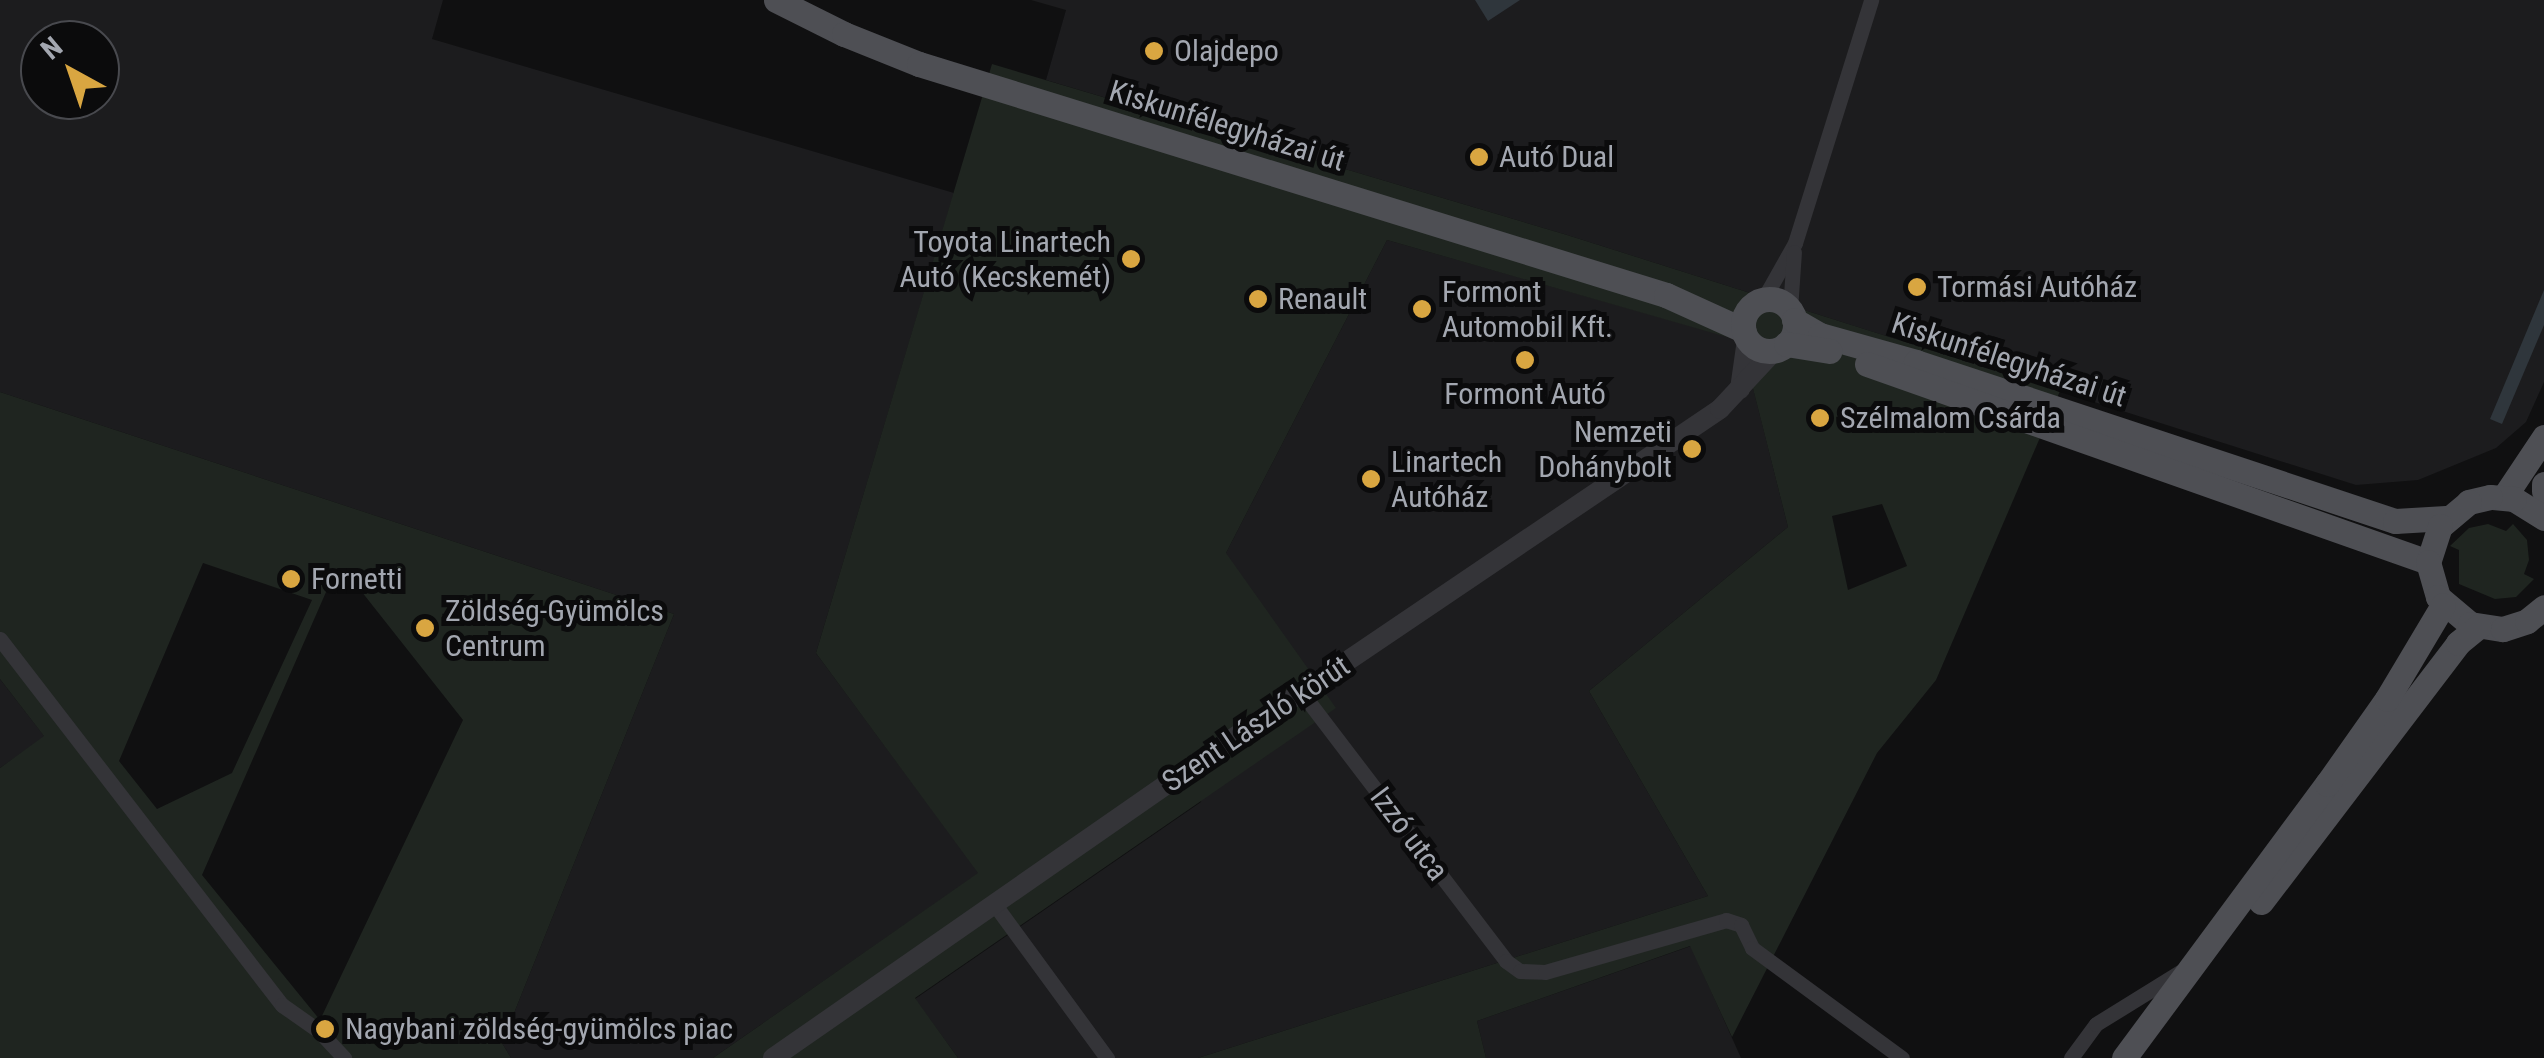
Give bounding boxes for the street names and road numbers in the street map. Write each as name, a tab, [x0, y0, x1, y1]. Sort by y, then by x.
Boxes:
street label: Kiskunfélegyházai út	[1105, 73, 1349, 179]
street label: Kiskunfélegyházai út	[1887, 305, 2131, 415]
street label: Szent László körút	[1155, 648, 1357, 800]
street label: Izzó utca	[1362, 780, 1456, 888]

